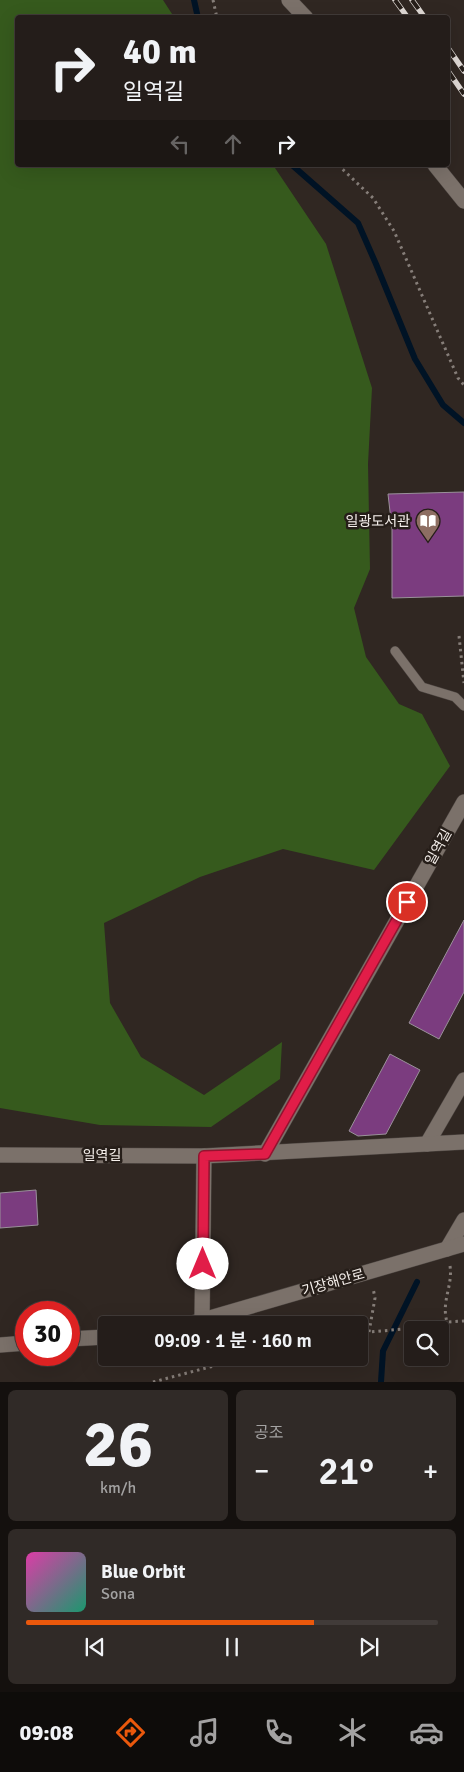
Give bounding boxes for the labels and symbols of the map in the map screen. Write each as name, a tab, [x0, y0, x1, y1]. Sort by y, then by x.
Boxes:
library icon: 일광도서관	[415, 508, 441, 542]
place label: 일광도서관	[346, 513, 410, 530]
street label: 일역길	[422, 826, 455, 868]
pin	[386, 881, 428, 923]
street label: 일역길	[83, 1147, 121, 1164]
position arrow	[176, 1237, 228, 1289]
street label: 기장해안로	[300, 1265, 367, 1300]
speed limit sign: 30	[15, 1301, 80, 1366]

